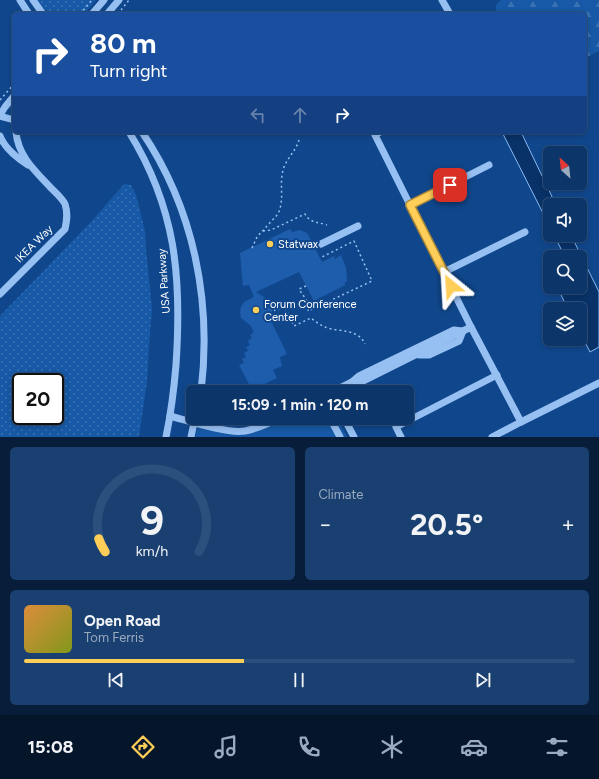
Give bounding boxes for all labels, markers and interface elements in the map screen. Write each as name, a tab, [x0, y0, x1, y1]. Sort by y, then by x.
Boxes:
text: 80 m	[90, 26, 156, 60]
icon: right	[24, 28, 76, 80]
text: Turn right	[90, 60, 167, 82]
icon: left	[247, 104, 269, 126]
icon: ahead	[289, 104, 311, 126]
icon: right	[331, 104, 353, 126]
north arrow	[543, 146, 587, 190]
map controls	[543, 146, 587, 346]
pin	[433, 168, 467, 202]
icon: arrive	[439, 174, 461, 196]
button: sound	[543, 198, 587, 242]
street label: IKEA Way	[13, 222, 56, 265]
place label: Statwax	[278, 238, 319, 251]
marker: Statwax	[265, 239, 275, 249]
street label: USA Parkway	[155, 248, 173, 314]
button: search	[543, 250, 587, 294]
position arrow	[430, 265, 472, 307]
place label: Forum Conference Center	[264, 298, 357, 324]
button: layers	[543, 302, 587, 346]
marker: Forum Conference Center	[251, 305, 261, 315]
speed limit sign: 20	[12, 373, 64, 425]
text: 15:09 · 1 min · 120 m	[232, 396, 368, 414]
text: Climate	[319, 487, 363, 502]
text: 9	[140, 494, 164, 544]
text: 20.5°	[410, 506, 483, 543]
text: −	[319, 511, 332, 538]
text: +	[561, 511, 575, 538]
text: km/h	[136, 541, 169, 559]
text: Open Road	[84, 612, 161, 630]
text: Tom Ferris	[84, 630, 144, 645]
icon: previous	[105, 669, 127, 691]
icon: pause	[288, 669, 310, 691]
icon: next	[472, 669, 494, 691]
icon: directions	[129, 733, 157, 761]
icon: music	[212, 733, 240, 761]
icon: phone	[295, 733, 323, 761]
icon: climate	[378, 733, 406, 761]
icon: car	[460, 733, 488, 761]
icon: filters	[543, 733, 571, 761]
text: 15:08	[27, 736, 74, 758]

